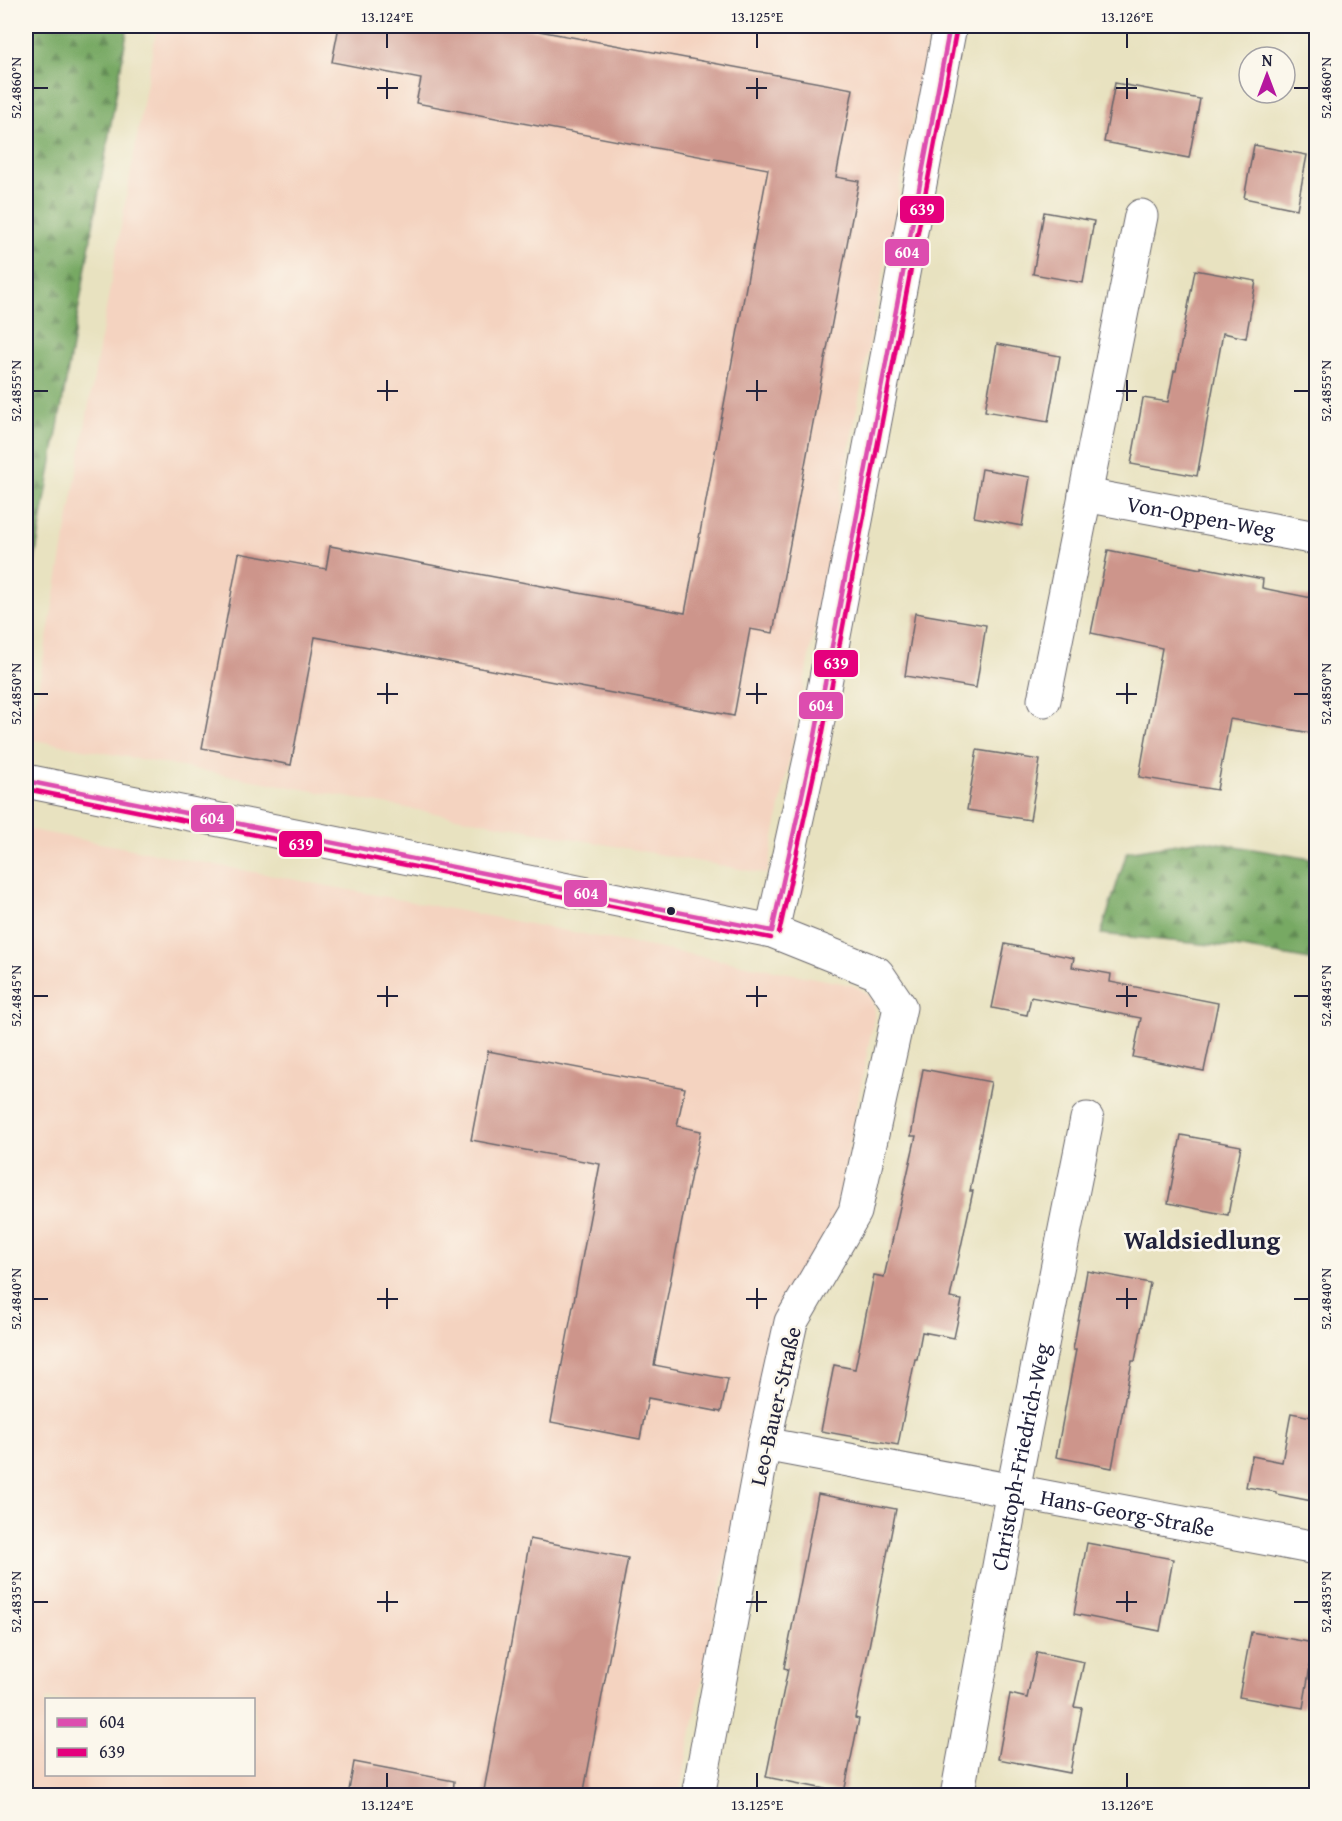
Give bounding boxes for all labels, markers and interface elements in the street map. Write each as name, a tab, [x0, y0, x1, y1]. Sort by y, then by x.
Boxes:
text: 13.124°E	[361, 6, 414, 27]
text: 13.125°E	[731, 6, 784, 27]
text: 13.126°E	[1101, 6, 1154, 27]
north arrow	[1237, 45, 1297, 105]
text: N	[1262, 48, 1273, 72]
text: 52.4860°N	[5, 57, 26, 119]
text: 52.4860°N	[1315, 57, 1336, 119]
line badge: 639	[899, 195, 945, 224]
text: 639	[910, 197, 934, 221]
line badge: 604	[884, 238, 930, 267]
text: 604	[895, 240, 919, 264]
text: 52.4855°N	[5, 360, 26, 422]
text: 52.4855°N	[1315, 360, 1336, 422]
street label: Von-Oppen-Weg	[1124, 487, 1278, 546]
line badge: 639	[813, 649, 859, 678]
text: 639	[824, 651, 848, 675]
text: 52.4850°N	[5, 663, 26, 725]
text: 52.4850°N	[1315, 663, 1336, 725]
line badge: 604	[798, 691, 844, 720]
text: 604	[809, 693, 833, 717]
line badge: 604	[190, 804, 235, 833]
text: 604	[200, 806, 224, 830]
line badge: 639	[278, 830, 323, 858]
text: 639	[289, 832, 313, 856]
line badge: 604	[563, 879, 608, 908]
text: 604	[574, 881, 598, 905]
unlabelled marker	[665, 905, 677, 917]
text: 52.4845°N	[5, 965, 26, 1027]
text: 52.4845°N	[1315, 965, 1336, 1027]
district label: Waldsiedlung	[1124, 1220, 1280, 1259]
text: 52.4840°N	[5, 1268, 26, 1330]
text: 52.4840°N	[1315, 1268, 1336, 1330]
street label: Leo-Bauer-Straße	[741, 1323, 809, 1489]
street label: Christoph-Friedrich-Weg	[983, 1340, 1058, 1573]
street label: Hans-Georg-Straße	[1038, 1480, 1217, 1545]
text: 52.4835°N	[5, 1571, 26, 1633]
text: 52.4835°N	[1315, 1571, 1336, 1633]
legend	[45, 1698, 255, 1776]
text: 604	[99, 1708, 125, 1735]
text: 639	[99, 1738, 125, 1765]
text: 13.124°E	[361, 1794, 414, 1815]
text: 13.125°E	[731, 1794, 784, 1815]
text: 13.126°E	[1101, 1794, 1154, 1815]

